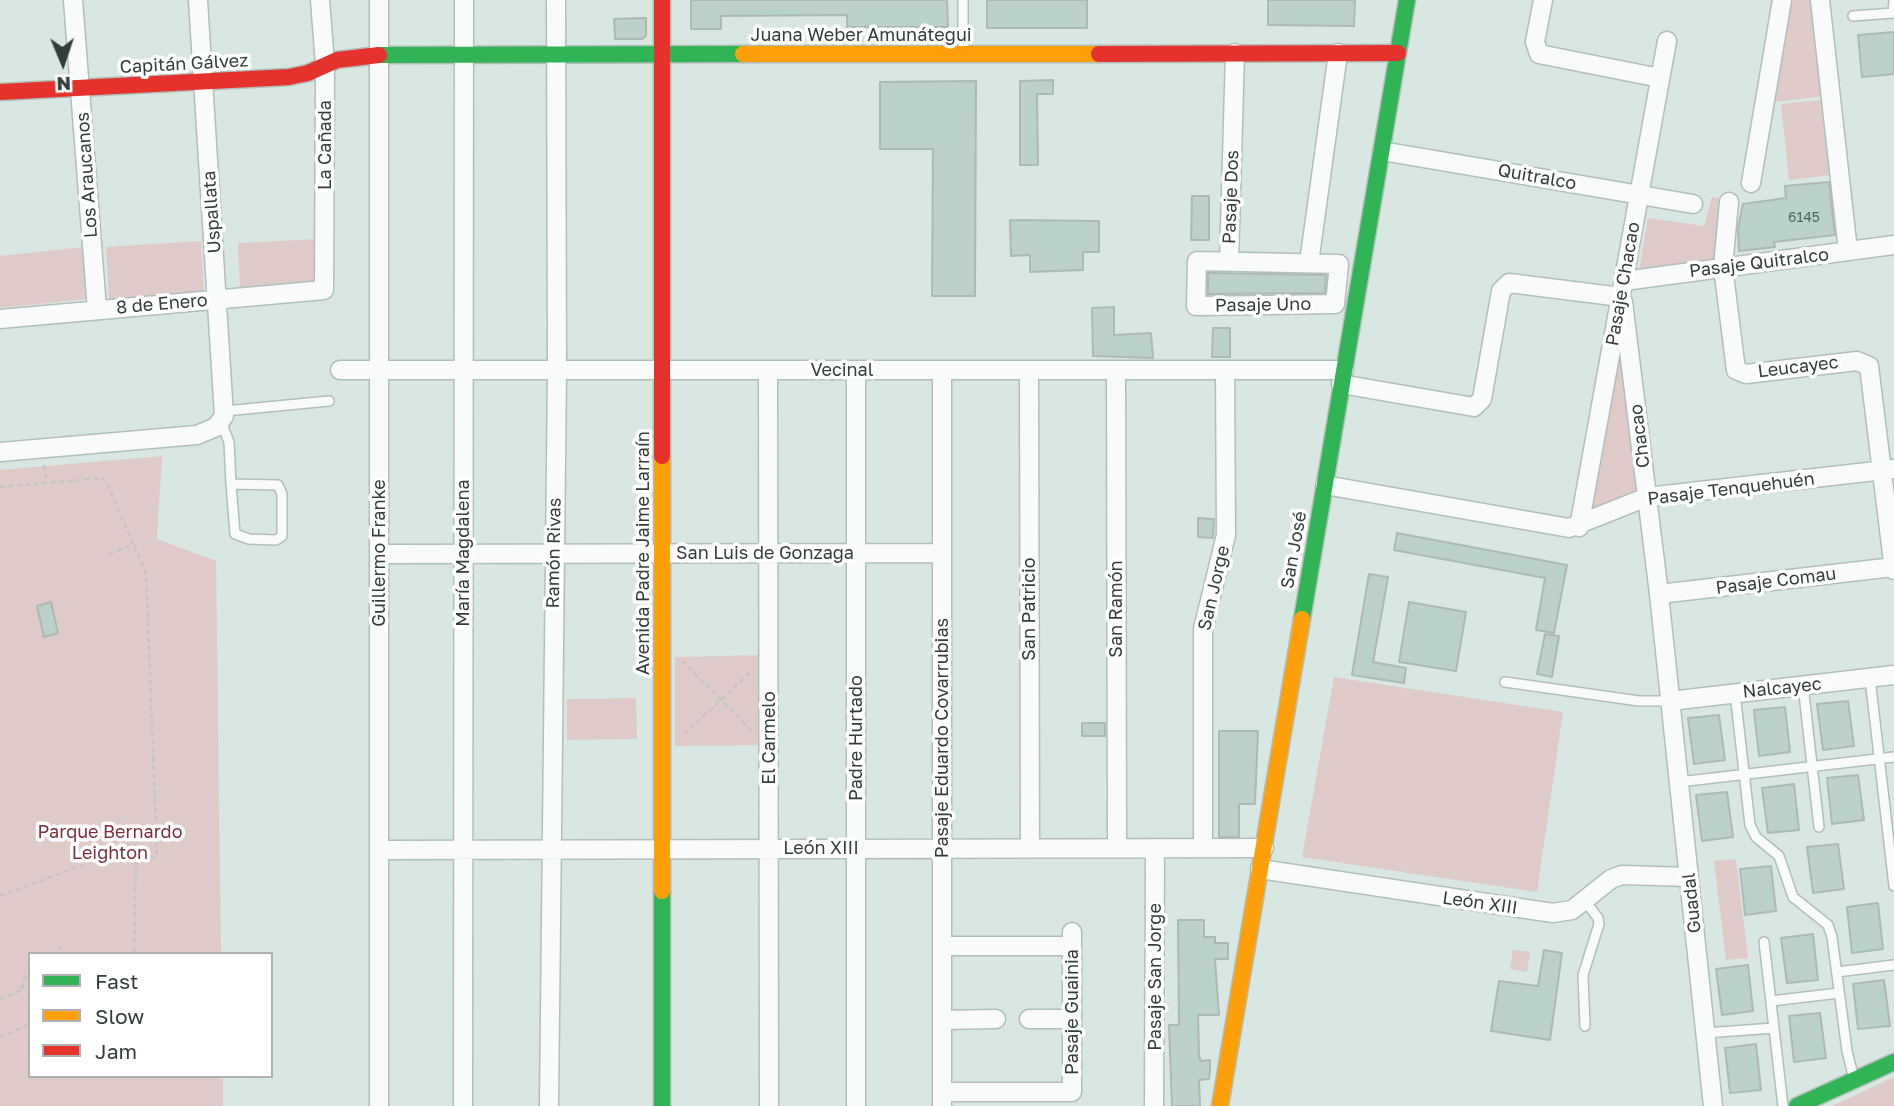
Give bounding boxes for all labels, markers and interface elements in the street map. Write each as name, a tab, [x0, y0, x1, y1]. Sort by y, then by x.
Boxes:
street label: Juana Weber Amunátegui	[750, 24, 972, 46]
north arrow	[28, 28, 98, 98]
street label: Capitán Gálvez	[119, 50, 249, 78]
text: N	[56, 73, 71, 96]
street label: La Cañada	[314, 100, 336, 190]
street label: Los Araucanos	[72, 111, 102, 239]
street label: Pasaje Dos	[1219, 150, 1243, 244]
street label: Quitralco	[1496, 159, 1578, 195]
street label: Uspallata	[198, 170, 226, 254]
house number: 6145	[1788, 210, 1820, 226]
street label: Pasaje Chacao	[1601, 220, 1645, 348]
street label: Pasaje Quitralco	[1688, 244, 1830, 282]
street label: 8 de Enero	[115, 289, 209, 319]
street label: Pasaje Uno	[1215, 293, 1311, 317]
street label: Leucayec	[1756, 351, 1840, 383]
street label: Vecinal	[810, 359, 874, 381]
street label: Chacao	[1625, 403, 1655, 469]
street label: Avenida Padre Jaime Larraín	[632, 431, 654, 675]
street label: Pasaje Tenquehuén	[1646, 468, 1816, 510]
street label: Guillermo Franke	[368, 479, 390, 627]
street label: María Magdalena	[452, 479, 474, 627]
street label: Ramón Rivas	[542, 497, 566, 609]
street label: San José	[1277, 510, 1311, 590]
street label: San Luis de Gonzaga	[676, 542, 854, 564]
street label: San Jorge	[1194, 543, 1234, 633]
street label: San Patricio	[1018, 557, 1040, 661]
street label: San Ramón	[1105, 560, 1127, 658]
street label: Pasaje Comau	[1714, 563, 1838, 599]
street label: Pasaje Eduardo Covarrubias	[931, 618, 953, 858]
street label: Nalcayec	[1742, 673, 1822, 703]
street label: Padre Hurtado	[845, 675, 867, 801]
street label: El Carmelo	[758, 691, 780, 785]
park label: Parque Bernardo Leighton	[38, 821, 182, 864]
street label: León XIII	[783, 837, 859, 859]
street label: Guadal	[1678, 872, 1706, 934]
street label: León XIII	[1441, 887, 1519, 919]
street label: Pasaje San Jorge	[1144, 903, 1166, 1051]
street label: Pasaje Guainia	[1061, 949, 1083, 1075]
legend	[28, 952, 273, 1078]
text: Fast	[95, 968, 138, 994]
text: Slow	[95, 1003, 144, 1029]
text: Jam	[95, 1038, 137, 1064]

